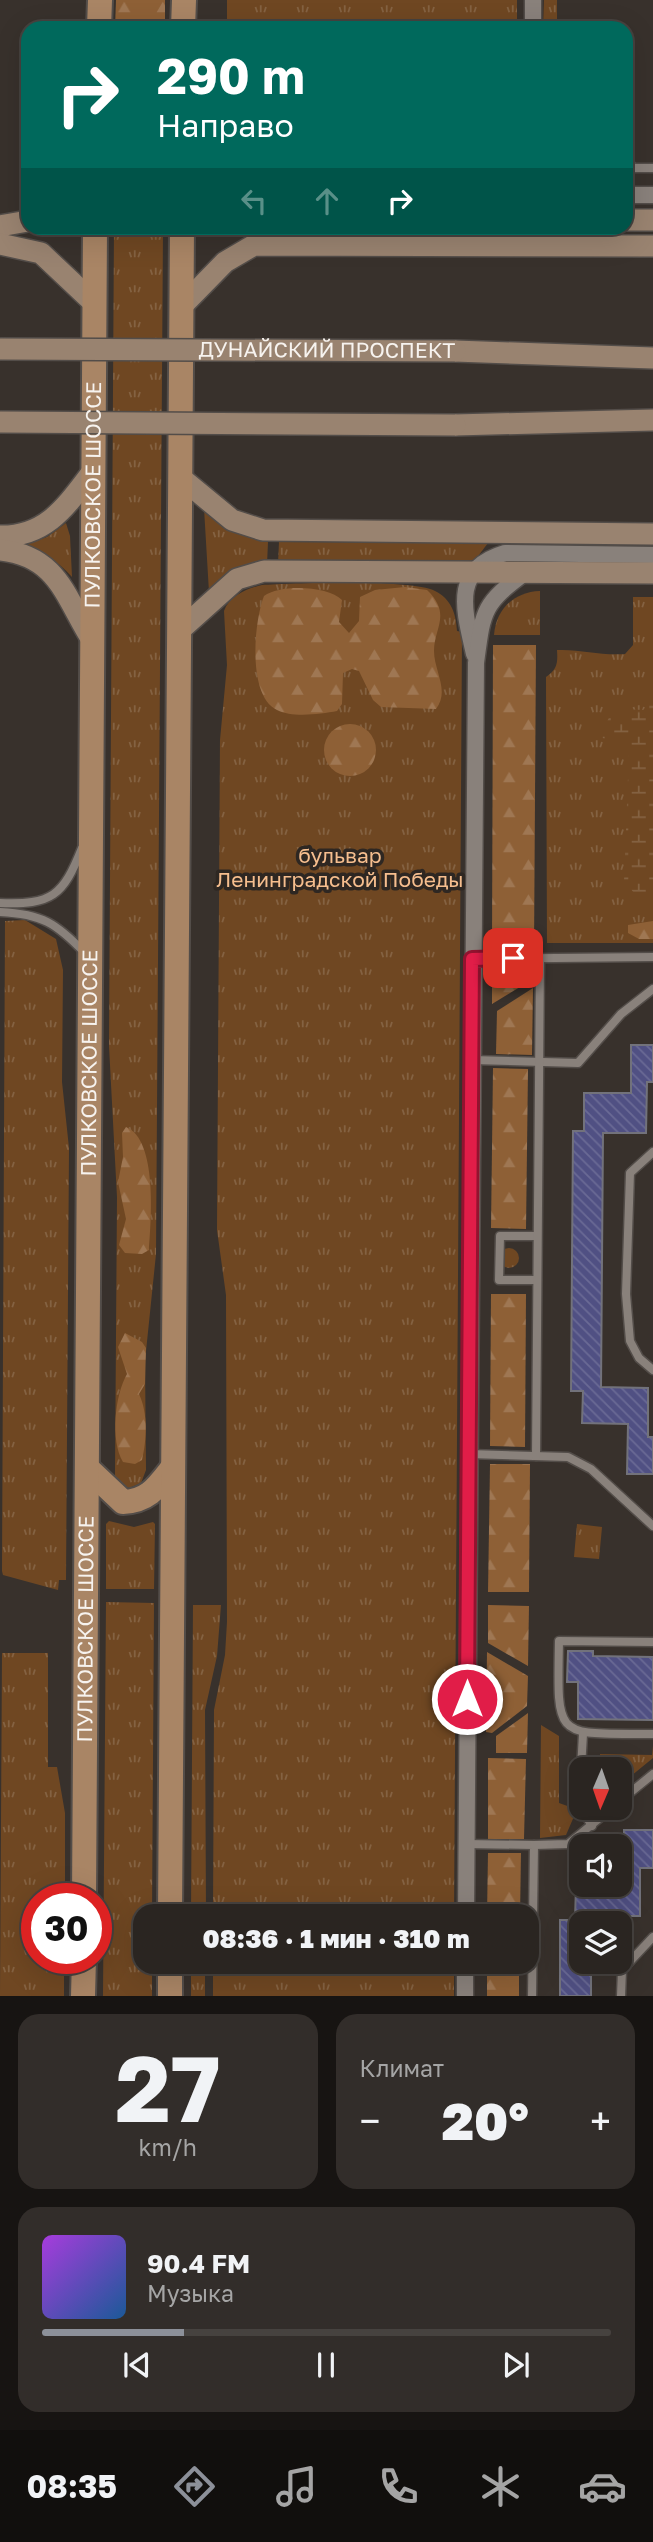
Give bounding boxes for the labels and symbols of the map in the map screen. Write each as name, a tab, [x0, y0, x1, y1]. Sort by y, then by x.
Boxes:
street label: ДУНАЙСКИЙ ПРОСПЕКТ	[199, 336, 455, 363]
street label: ПУЛКОВСКОЕ ШОССЕ	[78, 382, 106, 608]
park label: бульвар Ленинградской Победы	[216, 842, 464, 892]
pin	[483, 928, 543, 988]
street label: ПУЛКОВСКОЕ ШОССЕ	[75, 950, 102, 1176]
street label: ПУЛКОВСКОЕ ШОССЕ	[71, 1516, 99, 1742]
position arrow	[430, 1662, 504, 1736]
north arrow	[569, 1757, 632, 1820]
speed limit sign: 30	[21, 1883, 112, 1974]

